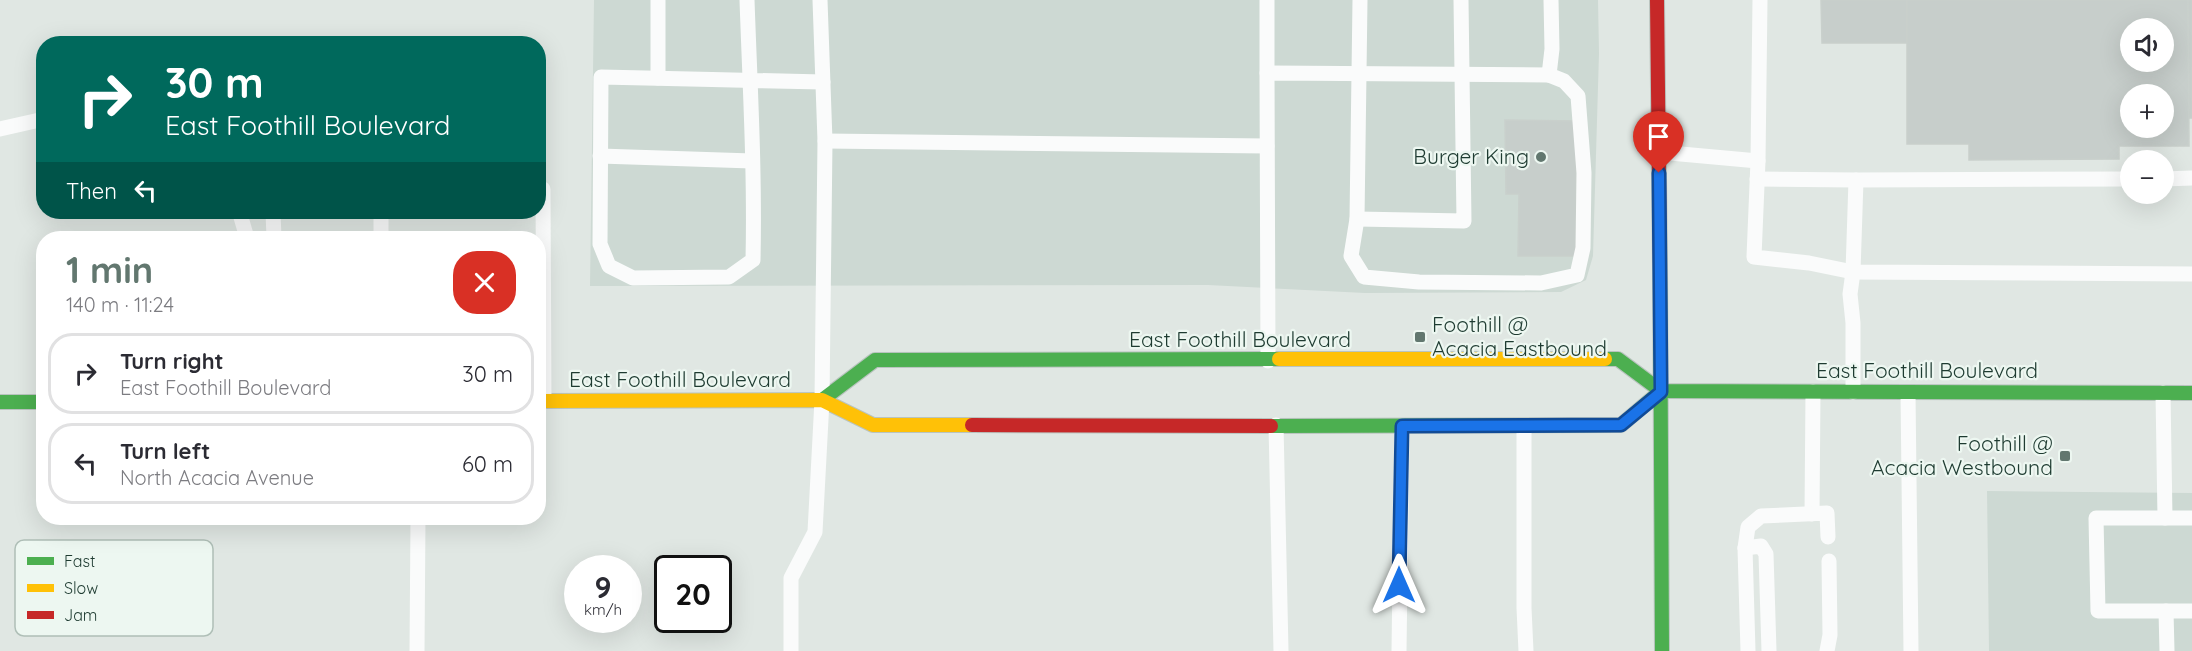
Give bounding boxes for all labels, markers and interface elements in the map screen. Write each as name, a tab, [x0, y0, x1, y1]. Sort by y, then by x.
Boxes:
map controls	[2120, 18, 2174, 204]
button: sound	[2120, 18, 2174, 72]
text: 30 m	[165, 56, 264, 109]
icon: right	[66, 60, 144, 138]
button: +	[2120, 84, 2174, 138]
text: East Foothill Boulevard	[165, 108, 450, 142]
pin	[1633, 111, 1684, 173]
icon: arrive	[1642, 120, 1675, 153]
place label: Burger King	[1413, 143, 1529, 169]
marker: Burger King	[1534, 150, 1548, 164]
button: −	[2120, 150, 2174, 204]
icon: left	[129, 174, 162, 207]
text: Then	[66, 177, 117, 205]
text: 1 min	[66, 247, 153, 292]
button: close	[453, 251, 516, 314]
text: 140 m · 11:24	[66, 292, 174, 317]
place label: Foothill @ Acacia Eastbound	[1432, 311, 1607, 361]
street label: East Foothill Boulevard	[1129, 326, 1351, 352]
marker: Foothill @ Acacia Eastbound	[1413, 330, 1427, 344]
text: Turn right	[120, 347, 224, 375]
icon: right	[69, 357, 102, 390]
street label: East Foothill Boulevard	[1816, 357, 2038, 383]
text: 30 m	[462, 360, 513, 388]
street label: East Foothill Boulevard	[569, 366, 791, 392]
text: East Foothill Boulevard	[120, 375, 331, 400]
place label: Foothill @ Acacia Westbound	[1871, 430, 2053, 480]
text: Turn left	[120, 437, 210, 465]
icon: left	[69, 447, 102, 480]
marker: Foothill @ Acacia Westbound	[2058, 449, 2072, 463]
text: 60 m	[462, 450, 513, 478]
text: North Acacia Avenue	[120, 465, 314, 490]
legend	[15, 540, 213, 636]
text: Fast	[64, 551, 95, 571]
position arrow	[1367, 553, 1431, 617]
speed limit sign: 20	[654, 555, 732, 633]
text: 9	[594, 568, 612, 606]
text: Slow	[64, 578, 98, 598]
text: km/h	[584, 600, 622, 619]
text: Jam	[64, 605, 97, 625]

